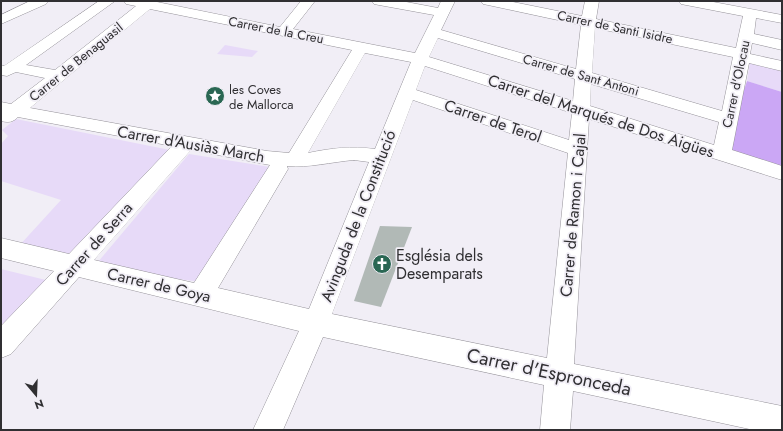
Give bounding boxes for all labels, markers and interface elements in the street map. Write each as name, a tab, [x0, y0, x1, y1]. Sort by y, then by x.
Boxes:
street label: Carrer de Santi Isidre	[555, 5, 675, 49]
street label: Carrer de la Creu	[227, 11, 325, 49]
street label: Carrer de Benaguasil	[25, 18, 127, 106]
street label: Carrer d'Olocau	[717, 38, 755, 130]
street label: Carrer de Sant Antoni	[521, 49, 641, 101]
street label: Carrer del Marqués de Dos Aigües	[485, 69, 717, 163]
place label: les Coves de Mallorca	[229, 80, 294, 114]
place icon: les Coves de Mallorca	[204, 85, 226, 107]
street label: Carrer de Terol	[441, 94, 545, 148]
street label: Carrer d'Ausiàs March	[115, 120, 267, 168]
street label: Avinguda de la Constitució	[315, 127, 401, 305]
street label: Carrer de Ramon i Cajal	[554, 132, 592, 298]
street label: Carrer de Serra	[50, 197, 138, 291]
place label: Església dels Desemparats	[396, 244, 483, 285]
church icon: Església dels Desemparats	[371, 253, 393, 275]
street label: Carrer de Goya	[105, 262, 213, 308]
street label: Carrer d'Espronceda	[464, 341, 634, 403]
north arrow	[16, 375, 56, 415]
text: N	[33, 395, 46, 413]

